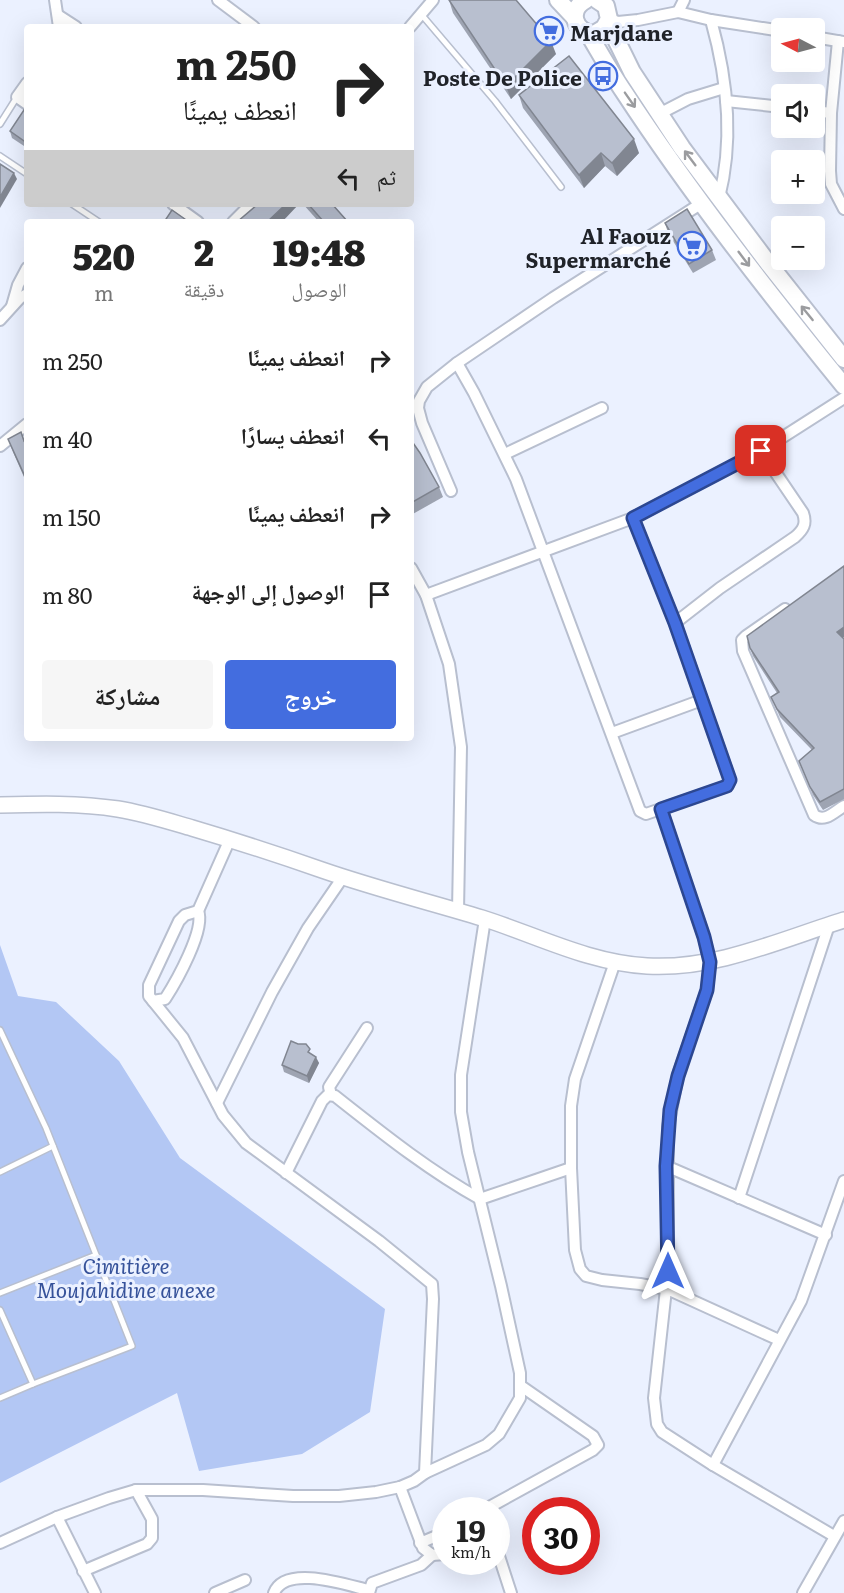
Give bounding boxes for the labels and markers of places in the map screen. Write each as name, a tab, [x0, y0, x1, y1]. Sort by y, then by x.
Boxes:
supermarket icon: Marjdane	[533, 15, 565, 47]
place label: Marjdane	[570, 16, 673, 47]
bus stop icon: Poste De Police	[587, 60, 619, 92]
place label: Poste De Police	[423, 61, 582, 92]
place label: Al Faouz Supermarché	[526, 219, 671, 274]
supermarket icon: Al Faouz Supermarché	[676, 230, 708, 262]
pin	[735, 425, 786, 476]

